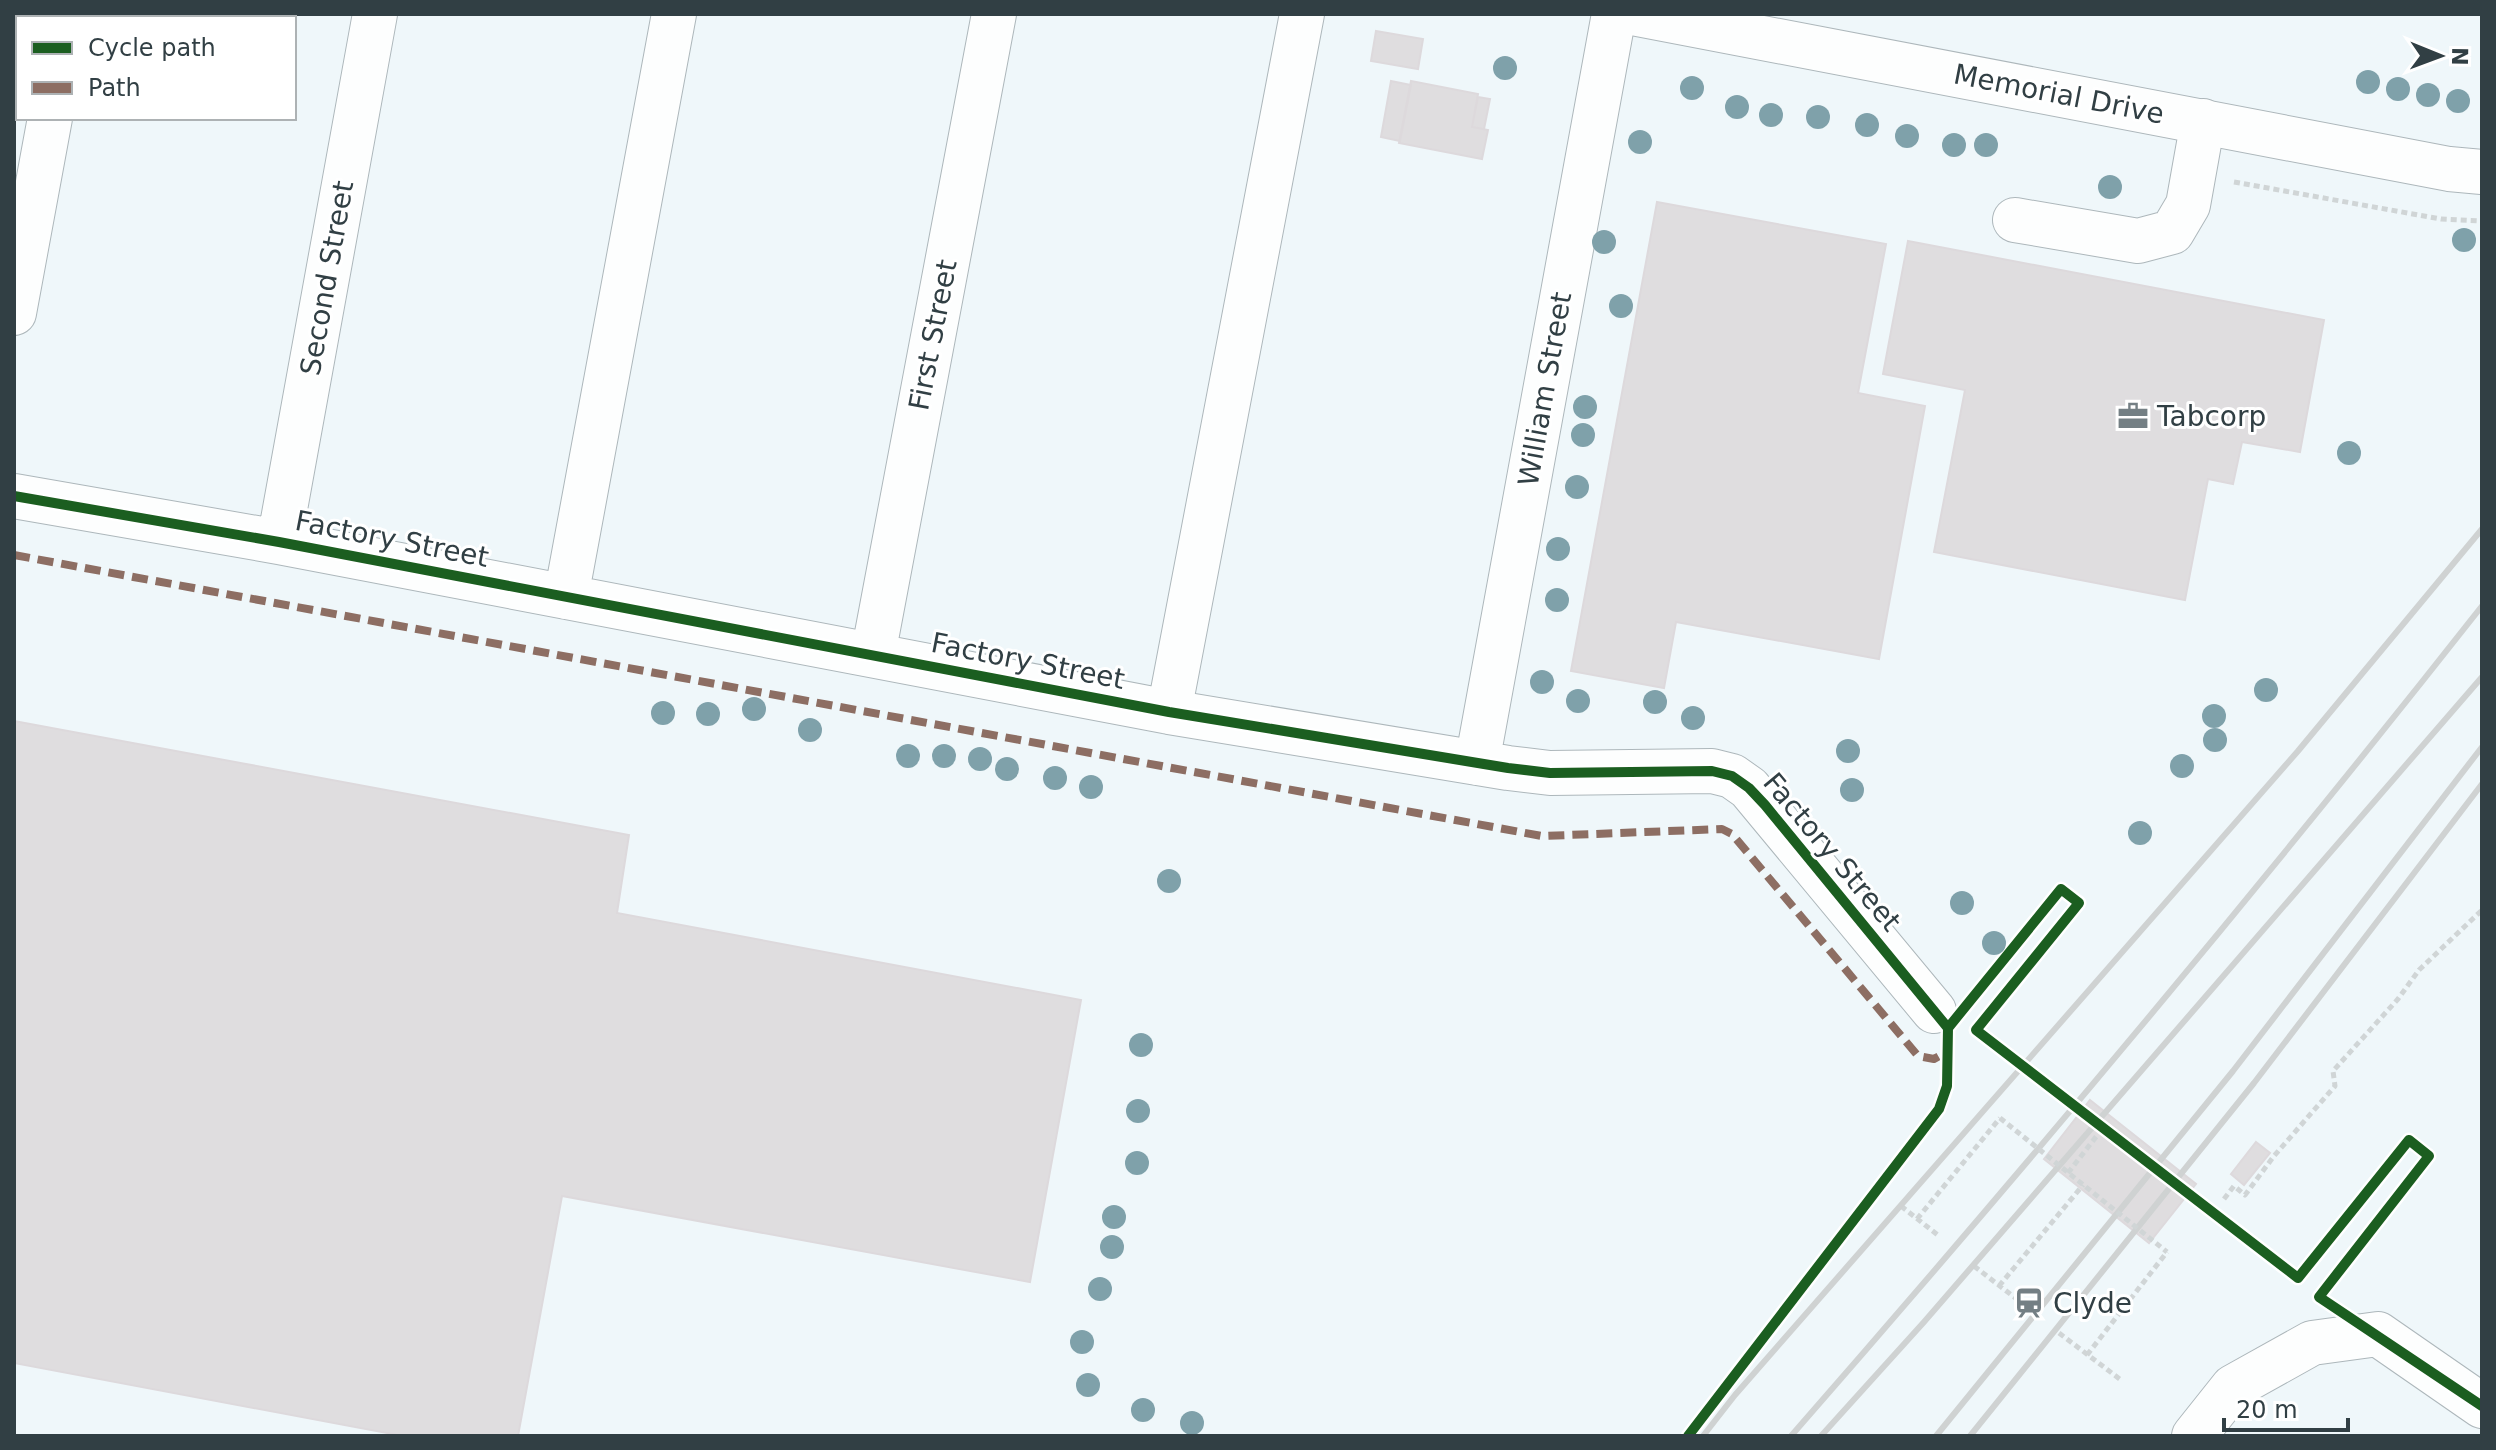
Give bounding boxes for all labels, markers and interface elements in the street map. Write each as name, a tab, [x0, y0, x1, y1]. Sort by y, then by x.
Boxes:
legend	[16, 16, 296, 120]
north arrow	[2400, 16, 2480, 96]
text: Cycle path	[88, 34, 216, 62]
text: N	[2447, 47, 2472, 66]
street label: Memorial Drive	[1951, 57, 2167, 131]
text: Path	[88, 74, 141, 102]
street label: Second Street	[294, 178, 360, 378]
street label: First Street	[902, 257, 964, 413]
street label: William Street	[1512, 289, 1578, 489]
office icon: Tabcorp	[2116, 399, 2150, 433]
place label: Tabcorp	[2156, 400, 2266, 433]
street label: Factory Street	[293, 504, 491, 574]
street label: Factory Street	[929, 626, 1127, 696]
street label: Factory Street	[1756, 766, 1908, 938]
station icon: Clyde	[2012, 1286, 2046, 1320]
place label: Clyde	[2053, 1287, 2132, 1320]
scale bar	[2224, 1382, 2348, 1432]
text: 20 m	[2236, 1396, 2298, 1424]

